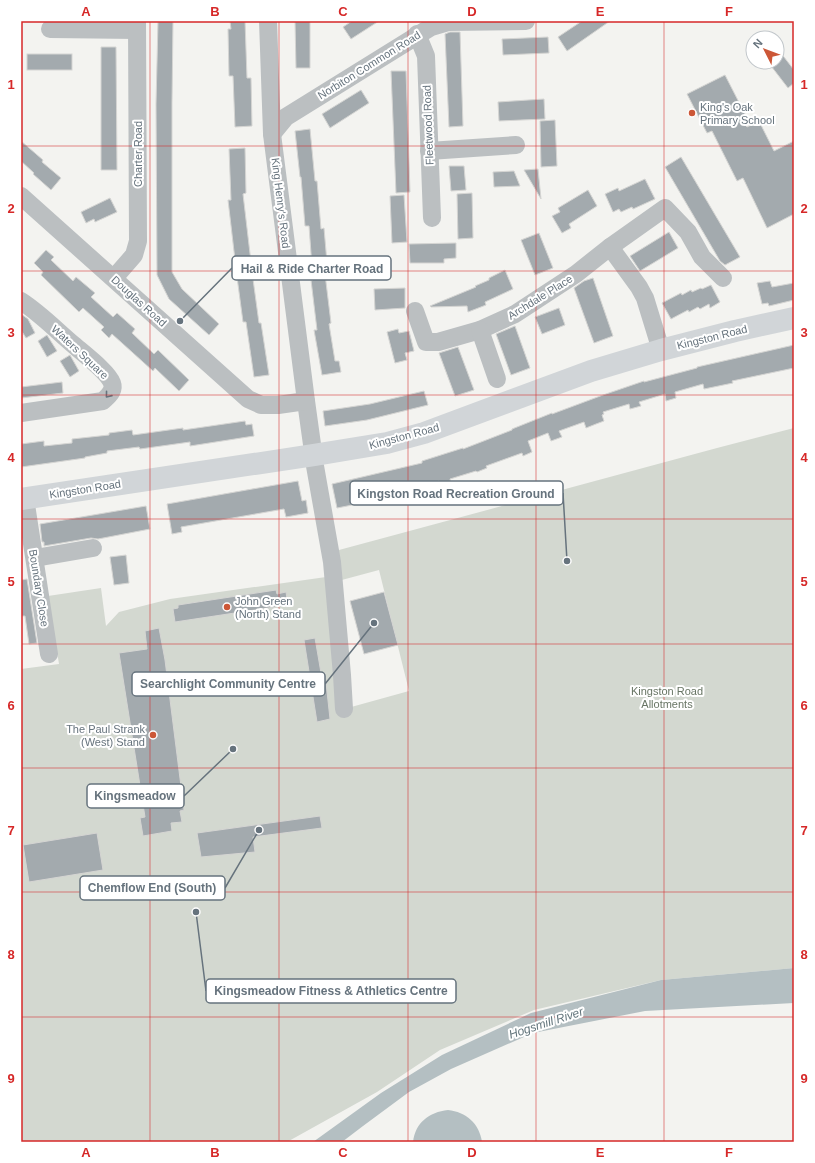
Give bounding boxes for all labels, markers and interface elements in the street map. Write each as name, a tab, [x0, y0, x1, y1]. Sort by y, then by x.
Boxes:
text: A	[81, 4, 91, 19]
text: B	[210, 4, 220, 19]
text: C	[338, 4, 348, 19]
text: D	[467, 4, 477, 19]
text: E	[596, 4, 605, 19]
text: F	[725, 4, 733, 19]
street label: Norbiton Common Road	[316, 28, 422, 102]
north arrow	[745, 30, 785, 70]
text: N	[750, 36, 765, 50]
text: 1	[7, 77, 15, 92]
text: 1	[800, 77, 808, 92]
street label: Fleetwood Road	[421, 85, 435, 165]
place label: King's Oak Primary School	[700, 101, 775, 126]
marker: King's Oak Primary School	[687, 108, 697, 118]
street label: Charter Road	[132, 121, 144, 187]
street label: King Henry's Road	[269, 157, 293, 249]
text: 2	[7, 201, 15, 216]
text: 2	[800, 201, 808, 216]
callout: Hail & Ride Charter Road	[232, 256, 391, 280]
text: Hail & Ride Charter Road	[241, 262, 383, 276]
street label: Archdale Place	[505, 272, 575, 322]
street label: Douglas Road	[109, 273, 169, 329]
street label: Kingston Road	[676, 322, 748, 352]
street label: Waters Square	[49, 323, 111, 381]
text: 3	[7, 325, 15, 340]
text: 3	[800, 325, 808, 340]
one-way arrow	[106, 390, 113, 398]
street label: Kingston Road	[368, 421, 440, 451]
text: 4	[7, 450, 15, 465]
text: 4	[800, 450, 808, 465]
street label: Kingston Road	[48, 477, 122, 501]
callout: Kingston Road Recreation Ground	[350, 481, 563, 505]
text: Kingston Road Recreation Ground	[357, 487, 555, 501]
street label: Boundary Close	[27, 548, 51, 628]
text: 5	[7, 574, 15, 589]
text: 5	[800, 574, 808, 589]
place label: John Green (North) Stand	[235, 595, 301, 620]
marker: John Green (North) Stand	[222, 602, 232, 612]
callout: Searchlight Community Centre	[132, 672, 325, 696]
text: Searchlight Community Centre	[140, 677, 316, 691]
park label: Kingston Road Allotments	[631, 685, 703, 710]
text: 6	[7, 698, 15, 713]
text: 6	[800, 698, 808, 713]
place label: The Paul Strank (West) Stand	[66, 723, 145, 748]
marker: The Paul Strank (West) Stand	[148, 730, 158, 740]
callout: Kingsmeadow	[87, 784, 184, 808]
text: Kingsmeadow	[94, 789, 176, 803]
text: 7	[7, 823, 15, 838]
text: 7	[800, 823, 808, 838]
callout: Chemflow End (South)	[80, 876, 225, 900]
text: Chemflow End (South)	[88, 881, 216, 895]
text: 8	[7, 947, 15, 962]
text: 8	[800, 947, 808, 962]
callout: Kingsmeadow Fitness & Athletics Centre	[206, 979, 456, 1003]
text: Kingsmeadow Fitness & Athletics Centre	[214, 984, 448, 998]
water label: Hogsmill River	[507, 1004, 586, 1042]
text: 9	[7, 1071, 15, 1086]
text: 9	[800, 1071, 808, 1086]
text: A	[81, 1145, 91, 1160]
text: B	[210, 1145, 220, 1160]
text: C	[338, 1145, 348, 1160]
text: D	[467, 1145, 477, 1160]
text: E	[596, 1145, 605, 1160]
text: F	[725, 1145, 733, 1160]

